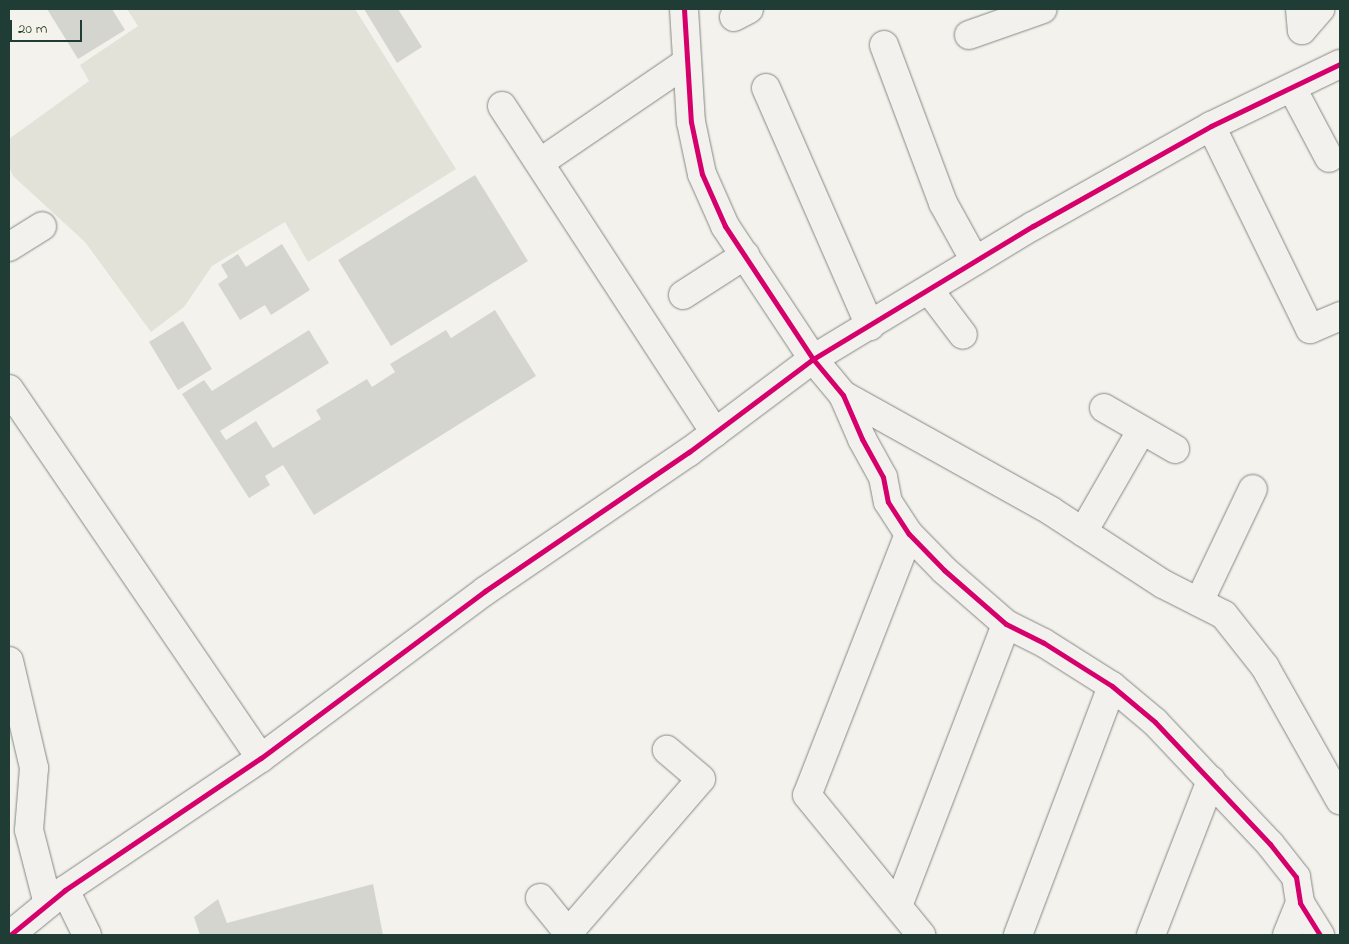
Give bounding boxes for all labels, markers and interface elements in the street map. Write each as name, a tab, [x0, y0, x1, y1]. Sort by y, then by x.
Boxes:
scale bar	[12, 10, 85, 42]
text: 20 m	[18, 18, 47, 40]

